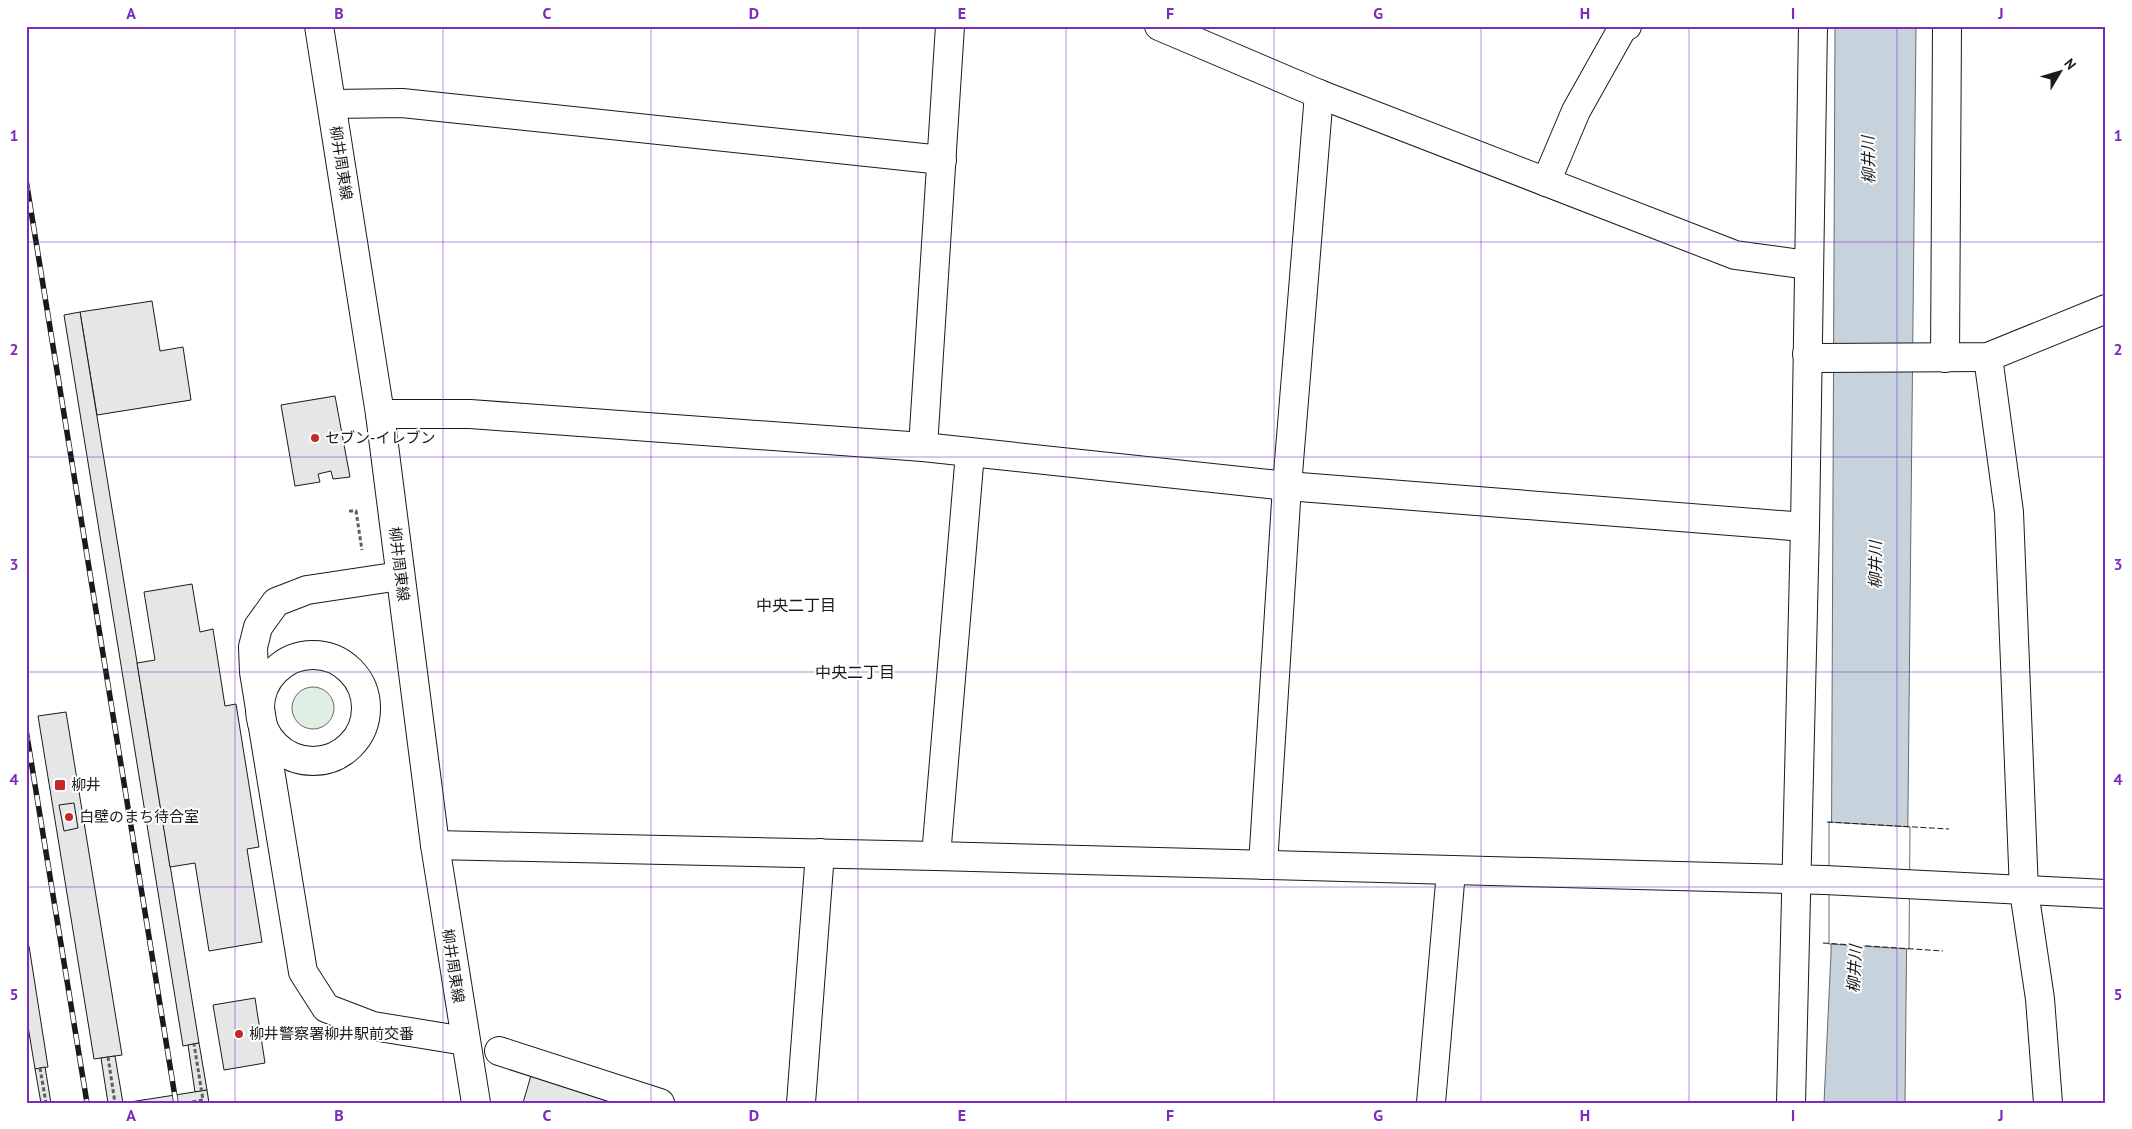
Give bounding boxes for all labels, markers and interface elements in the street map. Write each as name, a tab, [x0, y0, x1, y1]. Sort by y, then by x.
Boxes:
text: A	[126, 3, 136, 23]
text: B	[334, 3, 344, 23]
text: C	[543, 3, 552, 23]
text: D	[749, 3, 759, 23]
text: E	[958, 3, 966, 23]
text: F	[1166, 3, 1174, 23]
text: G	[1373, 3, 1383, 23]
text: H	[1580, 3, 1590, 23]
text: I	[1791, 3, 1795, 23]
text: J	[1997, 3, 2004, 23]
north arrow	[2034, 48, 2084, 98]
text: N	[2060, 55, 2080, 73]
street label: 柳井周東線	[326, 124, 357, 201]
text: 1	[9, 125, 19, 145]
text: 1	[2113, 125, 2123, 145]
water label: 柳井川	[1858, 134, 1878, 184]
text: 2	[9, 339, 19, 359]
text: 2	[2113, 339, 2123, 359]
place label: セブン-イレブン	[325, 428, 435, 447]
marker: セブン-イレブン	[309, 432, 321, 444]
street label: 柳井周東線	[385, 526, 413, 602]
water label: 柳井川	[1865, 539, 1885, 589]
text: 3	[9, 554, 19, 574]
text: 3	[2113, 554, 2123, 574]
district label: 中央二丁目	[756, 595, 836, 615]
district label: 中央二丁目	[815, 662, 895, 682]
text: 4	[9, 769, 19, 789]
text: 4	[2113, 769, 2123, 789]
place label: 柳井	[71, 775, 101, 794]
marker: 柳井	[53, 778, 67, 792]
place label: 白壁のまち待合室	[79, 807, 199, 826]
marker: 白壁のまち待合室	[63, 811, 75, 823]
street label: 柳井周東線	[438, 927, 469, 1004]
water label: 柳井川	[1843, 943, 1865, 993]
text: 5	[9, 984, 19, 1004]
text: 5	[2113, 984, 2123, 1004]
place label: 柳井警察署柳井駅前交番	[249, 1024, 414, 1043]
marker: 柳井警察署柳井駅前交番	[233, 1028, 245, 1040]
text: A	[126, 1105, 136, 1125]
text: B	[334, 1105, 344, 1125]
text: C	[543, 1105, 552, 1125]
text: D	[749, 1105, 759, 1125]
text: E	[958, 1105, 966, 1125]
text: F	[1166, 1105, 1174, 1125]
text: G	[1373, 1105, 1383, 1125]
text: H	[1580, 1105, 1590, 1125]
text: I	[1791, 1105, 1795, 1125]
text: J	[1997, 1105, 2004, 1125]

